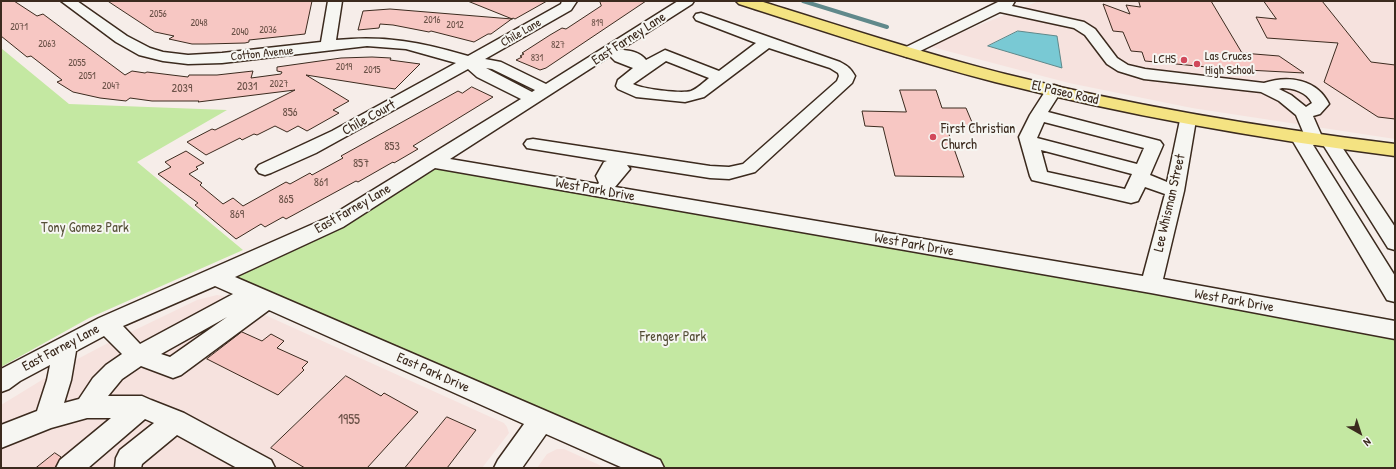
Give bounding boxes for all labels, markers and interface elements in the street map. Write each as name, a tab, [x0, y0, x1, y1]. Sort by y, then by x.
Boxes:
house number: 2056	[149, 8, 167, 20]
street label: East Farney Lane	[589, 9, 669, 69]
house number: 2016	[424, 14, 440, 26]
street label: Chile Lane	[498, 16, 544, 50]
house number: 2048	[190, 17, 208, 29]
house number: 819	[591, 17, 603, 29]
house number: 2012	[446, 19, 464, 31]
house number: 2071	[10, 21, 28, 33]
house number: 2036	[259, 24, 277, 36]
house number: 2040	[231, 26, 249, 38]
house number: 2063	[38, 38, 56, 50]
house number: 827	[551, 39, 565, 51]
street label: Cotton Avenue	[230, 44, 294, 64]
place label: Las Cruces High School	[1205, 50, 1255, 78]
house number: 831	[531, 52, 543, 64]
place label: LCHS	[1154, 53, 1176, 67]
marker: LCHS	[1179, 55, 1189, 65]
house number: 2055	[68, 57, 86, 69]
marker: Las Cruces High School	[1192, 59, 1202, 69]
house number: 2019	[336, 61, 352, 73]
house number: 2015	[363, 64, 381, 76]
house number: 2051	[78, 70, 96, 82]
street label: El Paseo Road	[1030, 77, 1100, 109]
house number: 2027	[270, 78, 288, 90]
house number: 2047	[102, 80, 120, 92]
house number: 2031	[237, 80, 257, 94]
house number: 2039	[172, 82, 192, 96]
street label: Chile Court	[339, 97, 399, 139]
house number: 856	[282, 106, 298, 120]
place label: First Christian Church	[941, 121, 1015, 154]
marker: First Christian Church	[928, 132, 938, 142]
house number: 853	[384, 140, 400, 154]
street label: Lee Whisman Street	[1151, 153, 1189, 253]
house number: 857	[353, 157, 369, 171]
street label: West Park Drive	[554, 175, 636, 205]
house number: 861	[314, 176, 328, 190]
street label: East Farney Lane	[312, 181, 394, 237]
house number: 865	[278, 193, 294, 207]
house number: 869	[230, 208, 244, 222]
park label: Tony Gomez Park	[41, 220, 129, 236]
street label: West Park Drive	[873, 230, 955, 260]
street label: West Park Drive	[1193, 286, 1275, 316]
street label: East Farney Lane	[20, 321, 102, 375]
park label: Frenger Park	[640, 329, 706, 345]
street label: East Park Drive	[394, 349, 472, 397]
house number: 1955	[338, 412, 360, 428]
north arrow	[1340, 413, 1380, 453]
text: N	[1361, 435, 1374, 450]

